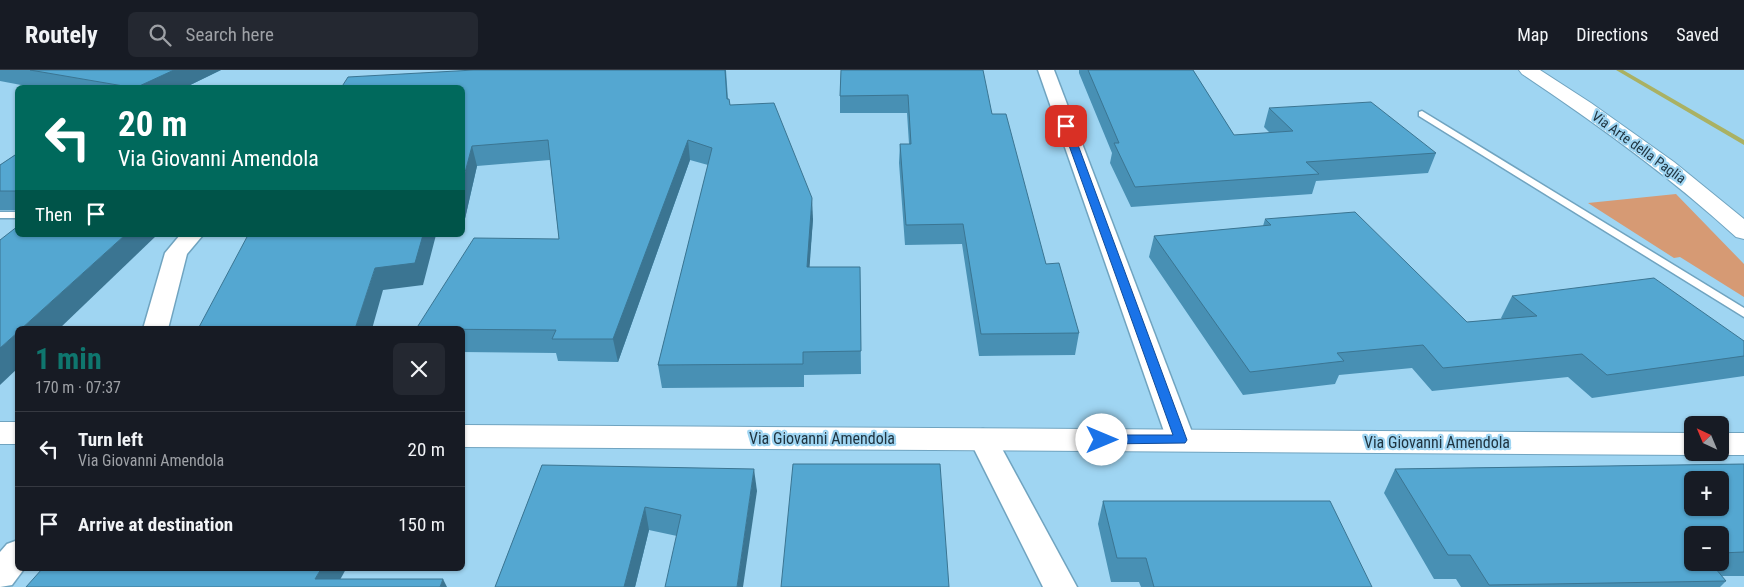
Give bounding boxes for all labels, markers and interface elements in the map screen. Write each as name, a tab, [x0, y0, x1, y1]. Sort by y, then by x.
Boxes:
search box	[128, 12, 478, 57]
text: Routely	[25, 21, 98, 49]
icon: search	[146, 21, 174, 49]
text: Search here	[186, 23, 274, 46]
text: Map	[1517, 24, 1548, 45]
text: Directions	[1576, 24, 1648, 45]
text: Saved	[1676, 24, 1719, 45]
text: 20 m	[118, 104, 187, 145]
icon: left	[35, 105, 100, 170]
pin	[1045, 105, 1087, 147]
street label: Via Arte della Paglia	[1589, 108, 1689, 186]
icon: arrive	[1052, 112, 1080, 140]
text: Via Giovanni Amendola	[118, 146, 319, 171]
icon: arrive	[82, 200, 110, 228]
text: Then	[35, 203, 72, 226]
text: 1 min	[35, 341, 102, 376]
button: close	[393, 343, 445, 395]
text: 170 m · 07:37	[35, 378, 121, 397]
position arrow	[1075, 413, 1127, 465]
north arrow	[1684, 416, 1729, 461]
map controls	[1684, 416, 1729, 571]
text: Turn left	[78, 428, 143, 451]
street label: Via Giovanni Amendola	[749, 429, 895, 448]
street label: Via Giovanni Amendola	[1364, 433, 1510, 452]
icon: left	[35, 435, 63, 463]
text: 20 m	[408, 438, 445, 461]
text: Via Giovanni Amendola	[78, 451, 224, 470]
button: +	[1684, 471, 1729, 516]
icon: arrive	[35, 510, 63, 538]
text: Arrive at destination	[78, 513, 233, 536]
text: 150 m	[398, 513, 445, 536]
button: −	[1684, 526, 1729, 571]

